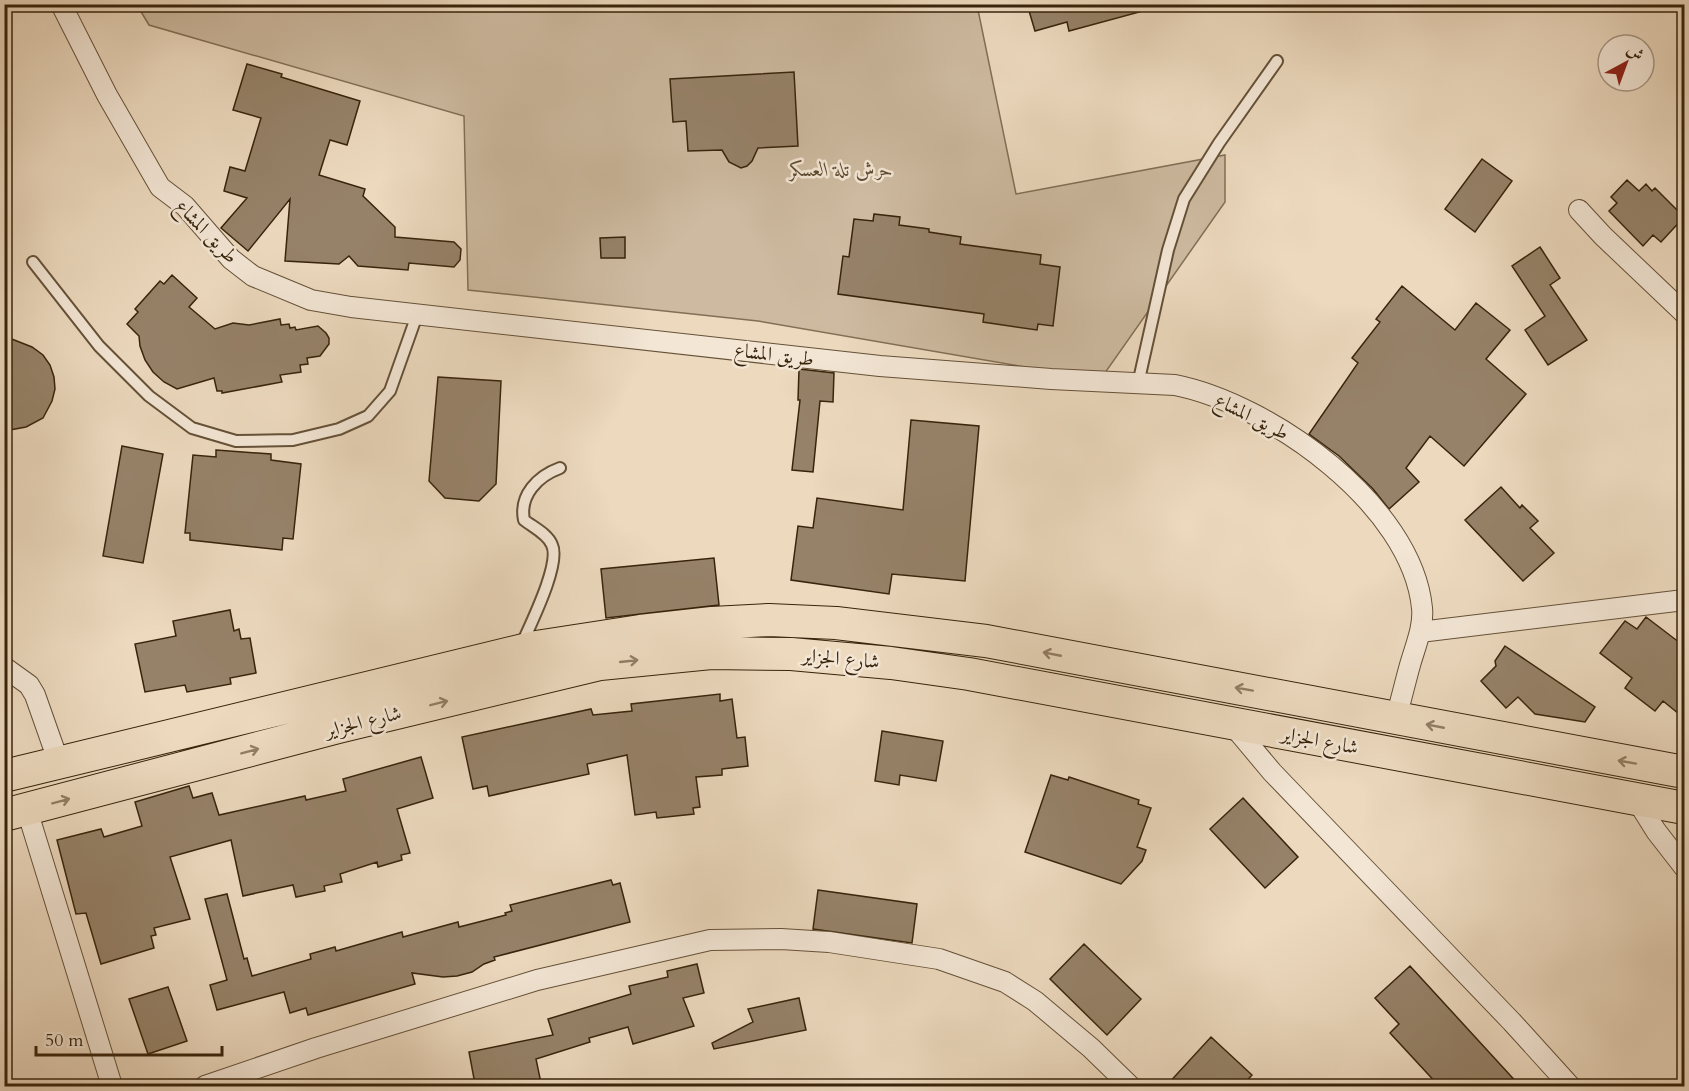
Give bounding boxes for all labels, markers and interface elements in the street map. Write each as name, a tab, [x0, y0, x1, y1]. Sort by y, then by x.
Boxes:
north arrow	[1596, 33, 1656, 93]
text: ش	[1622, 39, 1648, 66]
park label: حرش تلة العسكر	[788, 156, 893, 183]
street label: طريق المشاع	[166, 193, 244, 272]
street label: طريق المشاع	[732, 336, 815, 377]
street label: طريق المشاع	[1208, 386, 1294, 450]
street label: شارع الجزاير	[799, 641, 881, 679]
one-way arrow	[1043, 648, 1062, 659]
one-way arrow	[618, 655, 638, 666]
one-way arrow	[1234, 684, 1254, 695]
one-way arrow	[429, 696, 448, 708]
street label: شارع الجزاير	[320, 699, 405, 748]
street label: شارع الجزاير	[1276, 719, 1361, 765]
one-way arrow	[1426, 720, 1446, 731]
one-way arrow	[240, 745, 259, 756]
one-way arrow	[1618, 756, 1637, 767]
one-way arrow	[51, 794, 70, 806]
scale bar	[36, 1019, 222, 1057]
text: 50 m	[45, 1028, 84, 1053]

